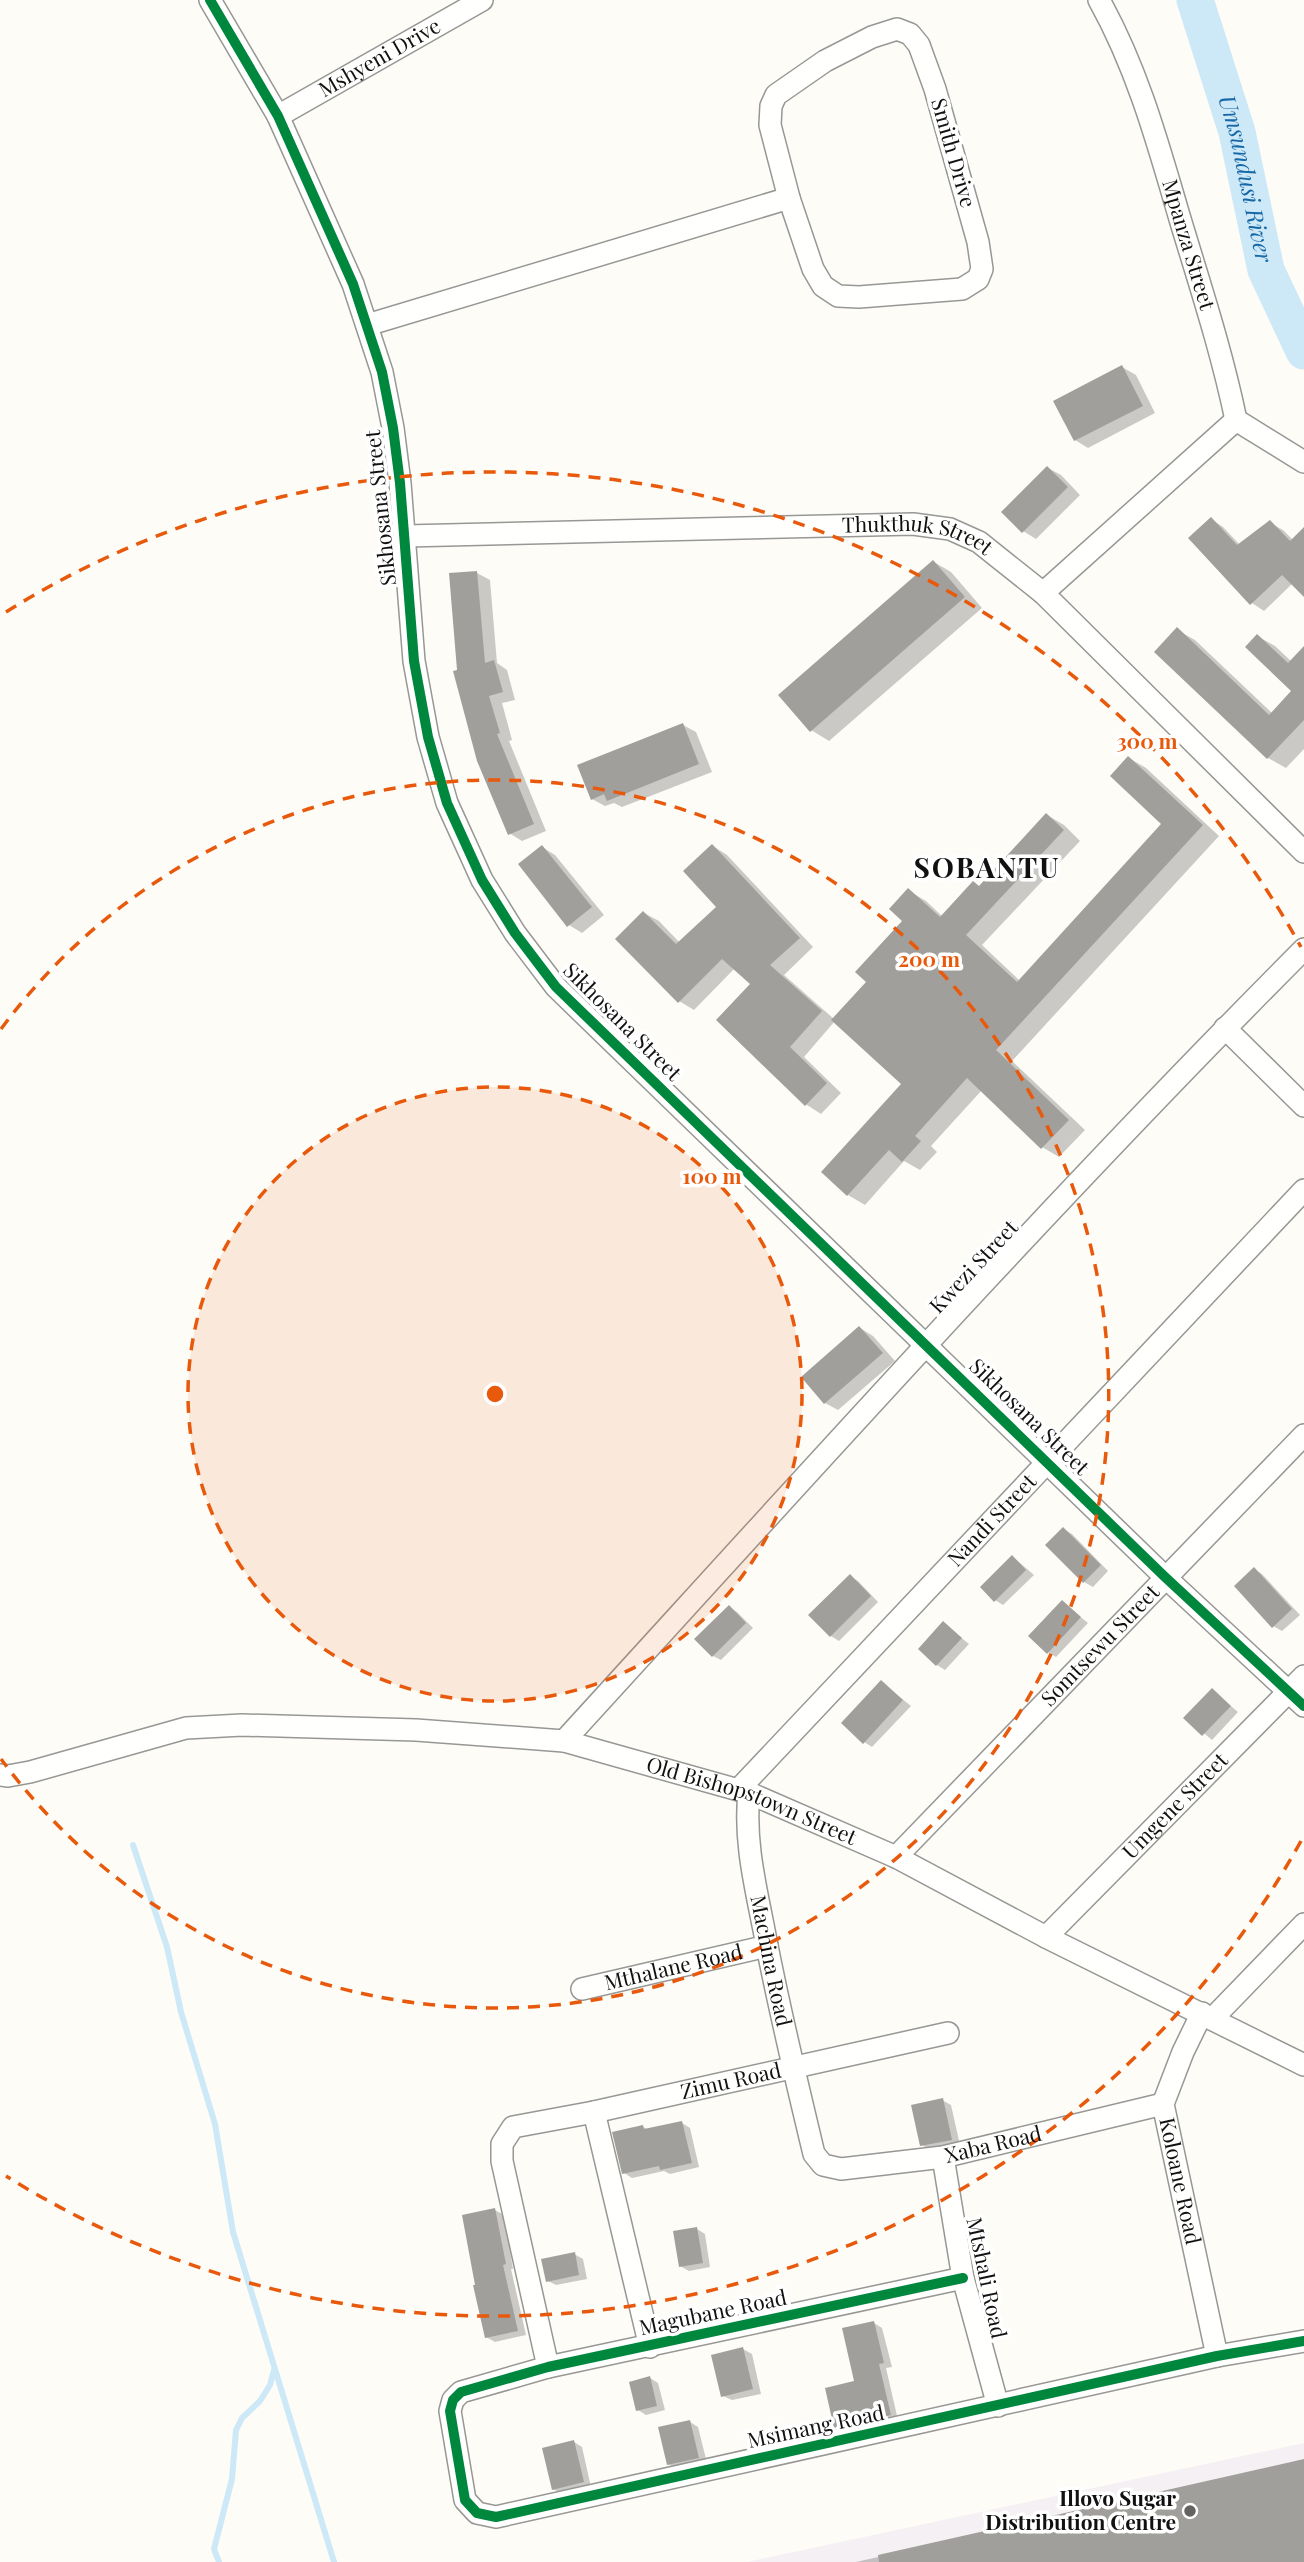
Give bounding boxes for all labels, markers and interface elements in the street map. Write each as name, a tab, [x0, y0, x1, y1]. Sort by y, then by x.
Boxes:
street label: Mshyeni Drive	[313, 11, 445, 102]
water label: Umsundusi River	[1212, 91, 1281, 266]
street label: Smith Drive	[926, 94, 984, 210]
street label: Mpanza Street	[1157, 175, 1223, 313]
street label: Sikhosana Street	[357, 428, 401, 587]
street label: Thukthuk Street	[841, 508, 1000, 560]
text: 300 m	[1116, 726, 1178, 754]
district label: SOBANTU	[913, 848, 1061, 885]
text: 200 m	[898, 944, 960, 972]
street label: Sikhosana Street	[558, 955, 689, 1086]
text: 100 m	[682, 1161, 742, 1189]
street label: Kwezi Street	[922, 1212, 1023, 1318]
street label: Sikhosana Street	[964, 1351, 1097, 1480]
centre of rings	[483, 1382, 507, 1406]
street label: Nandi Street	[940, 1466, 1042, 1572]
street label: Somtsewu Street	[1034, 1577, 1165, 1711]
street label: Umgene Street	[1115, 1745, 1233, 1864]
street label: Old Bishopstown Street	[644, 1749, 862, 1850]
street label: Machina Road	[745, 1892, 800, 2029]
street label: Mthalane Road	[601, 1936, 745, 1995]
street label: Zimu Road	[677, 2055, 784, 2104]
street label: Koloane Road	[1154, 2115, 1209, 2247]
street label: Xaba Road	[941, 2118, 1044, 2168]
street label: Mtshali Road	[961, 2215, 1014, 2341]
street label: Magubane Road	[636, 2282, 789, 2340]
street label: Msimang Road	[745, 2397, 887, 2453]
place label: Illovo Sugar Distribution Centre	[985, 2483, 1176, 2535]
marker: Illovo Sugar Distribution Centre	[1182, 2503, 1198, 2519]

